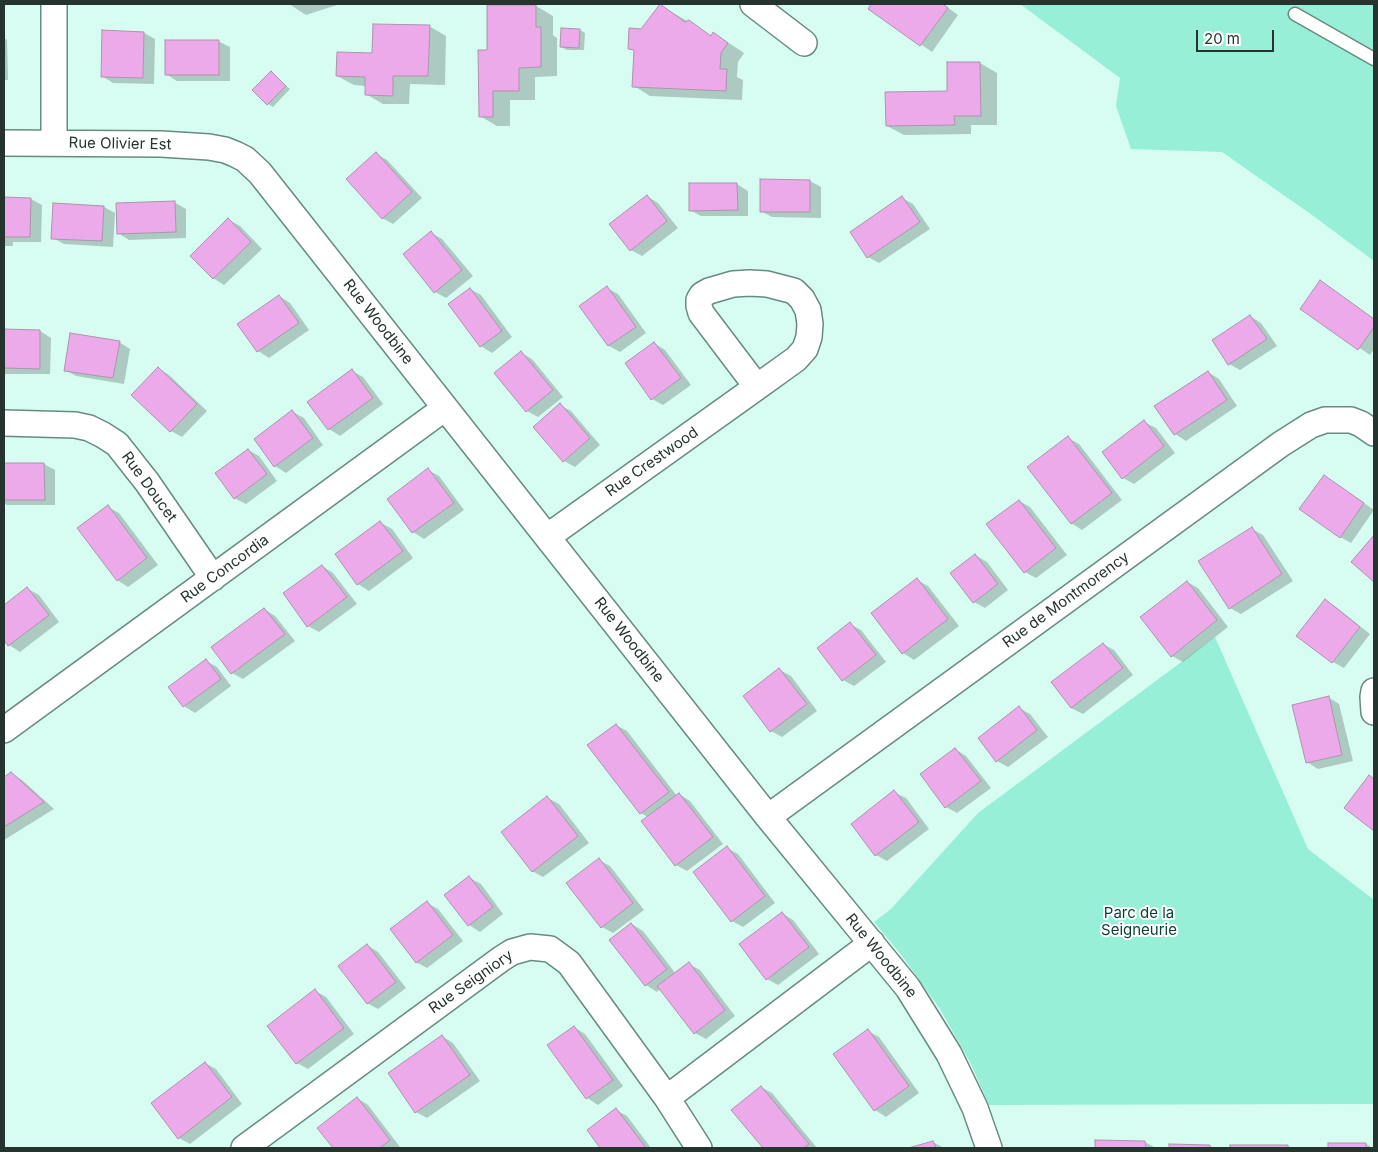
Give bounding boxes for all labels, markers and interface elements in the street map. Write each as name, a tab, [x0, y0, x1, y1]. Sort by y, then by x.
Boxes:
scale bar	[1198, 20, 1276, 52]
text: 20 m	[1204, 29, 1240, 48]
street label: Rue Olivier Est	[68, 134, 172, 154]
street label: Rue Woodbine	[339, 276, 417, 368]
street label: Rue Crestwood	[602, 423, 702, 501]
street label: Rue Doucet	[118, 448, 180, 526]
street label: Rue Concordia	[177, 531, 273, 607]
street label: Rue de Montmorency	[999, 548, 1133, 652]
street label: Rue Woodbine	[590, 594, 668, 686]
park label: Parc de la Seigneurie	[1101, 904, 1177, 939]
street label: Rue Woodbine	[842, 910, 920, 1002]
street label: Rue Seigniory	[425, 946, 517, 1018]

